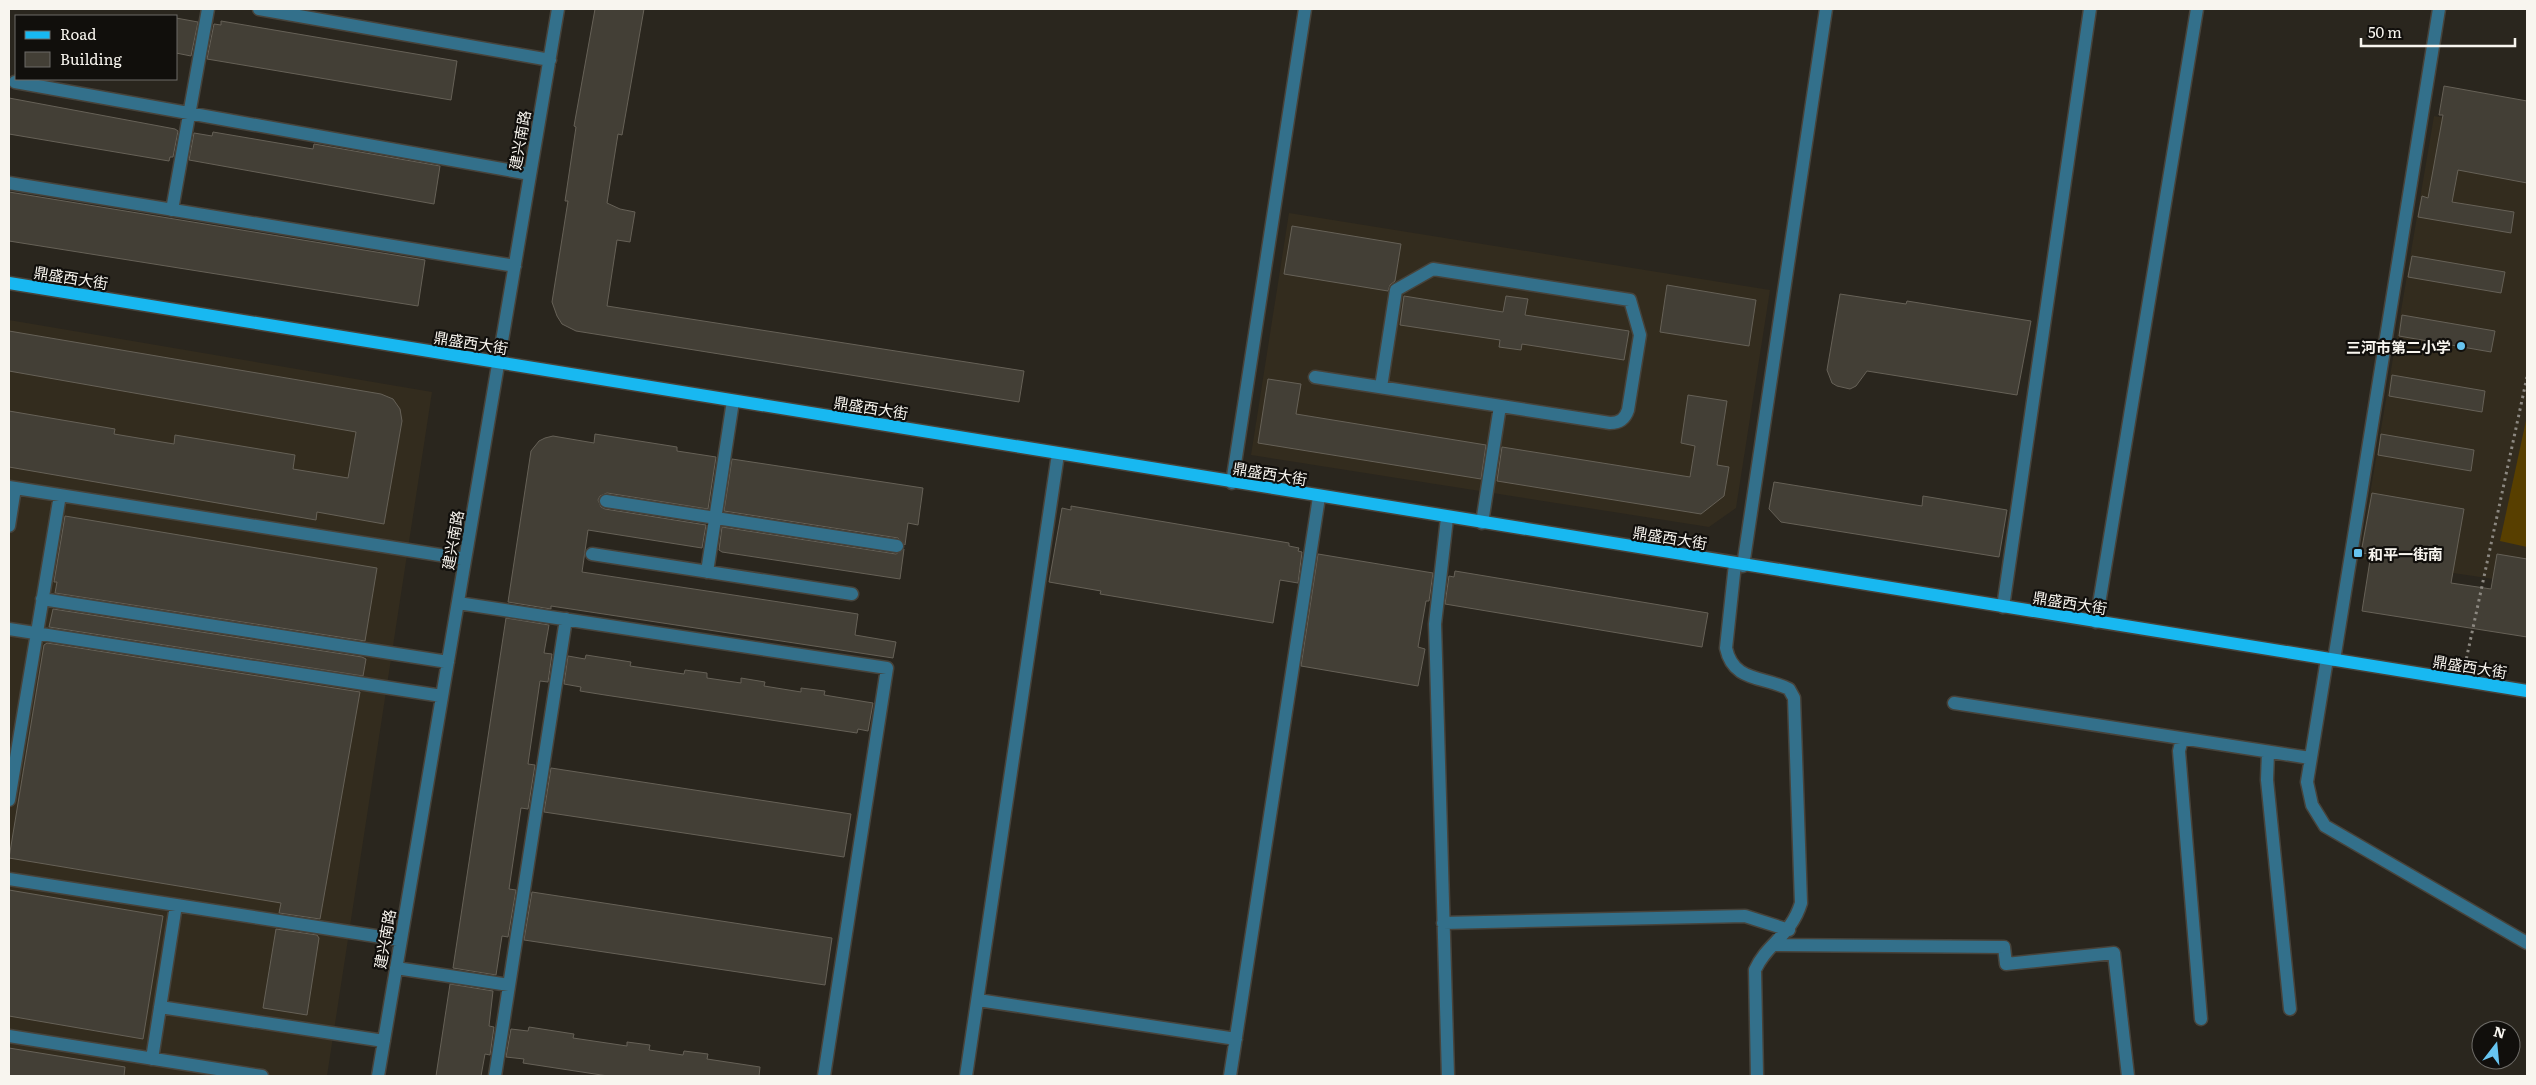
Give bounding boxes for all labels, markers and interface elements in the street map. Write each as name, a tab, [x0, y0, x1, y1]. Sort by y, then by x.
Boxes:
legend	[15, 15, 178, 80]
scale bar	[2361, 15, 2515, 47]
text: 50 m	[2368, 20, 2402, 43]
text: Road	[60, 22, 96, 45]
text: Building	[60, 47, 122, 70]
street label: 建兴南路	[502, 108, 536, 172]
street label: 鼎盛西大街	[32, 260, 110, 294]
street label: 鼎盛西大街	[432, 325, 510, 359]
place label: 三河市第二小学	[2346, 335, 2451, 358]
marker: 三河市第二小学	[2455, 340, 2467, 352]
street label: 鼎盛西大街	[832, 390, 910, 424]
street label: 鼎盛西大街	[1231, 456, 1309, 490]
street label: 建兴南路	[435, 508, 469, 572]
street label: 鼎盛西大街	[1631, 520, 1709, 554]
place label: 和平一街南	[2368, 542, 2443, 565]
marker: 和平一街南	[2352, 547, 2364, 559]
street label: 鼎盛西大街	[2031, 585, 2109, 619]
street label: 鼎盛西大街	[2431, 649, 2509, 683]
street label: 建兴南路	[367, 907, 401, 971]
north arrow	[2471, 1020, 2521, 1070]
text: N	[2491, 1020, 2509, 1043]

